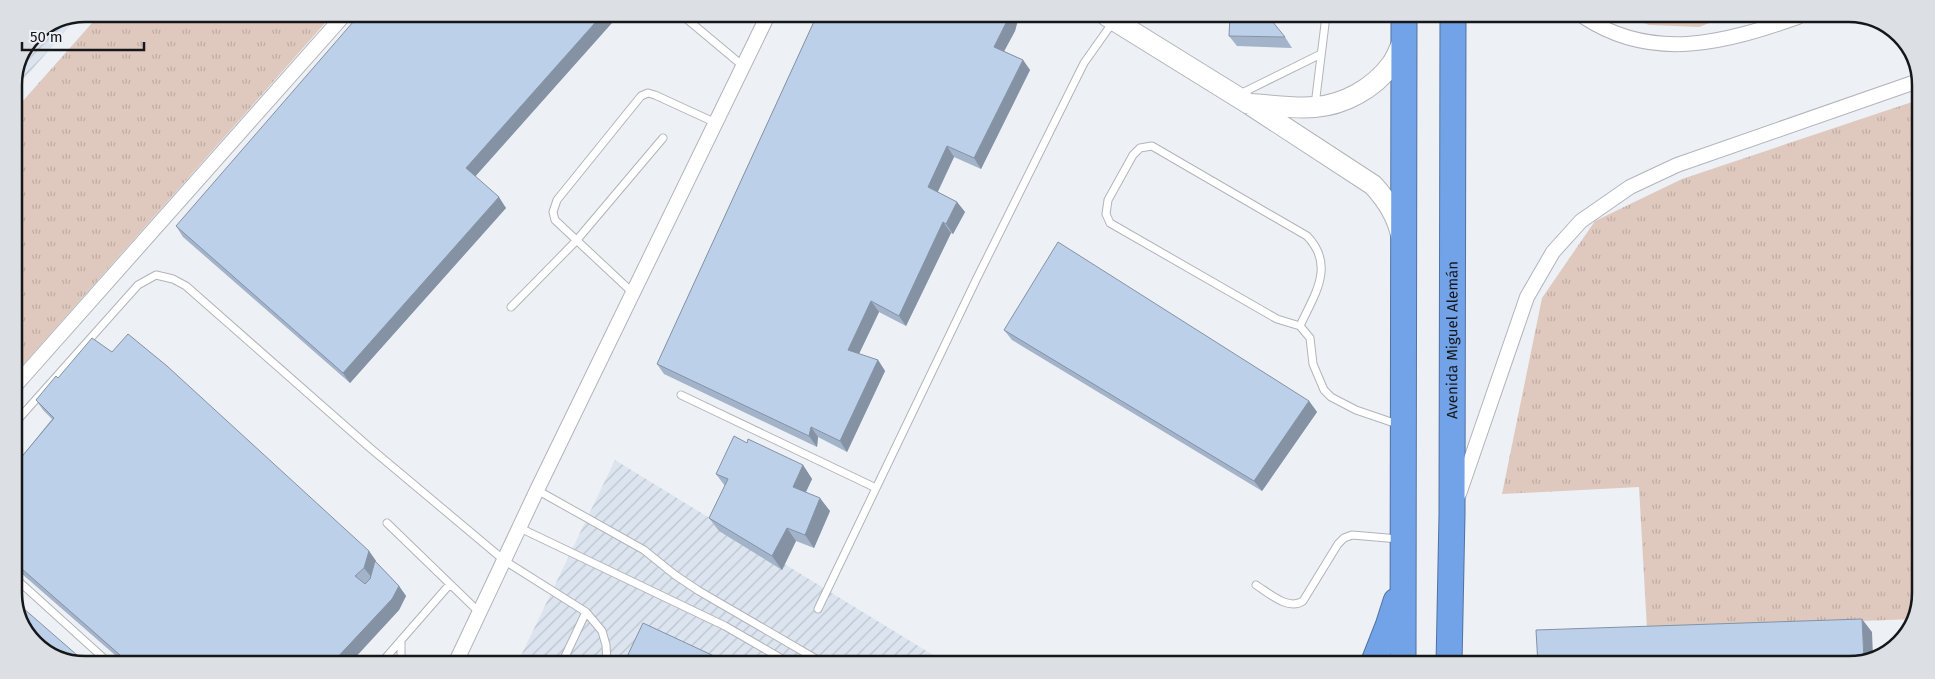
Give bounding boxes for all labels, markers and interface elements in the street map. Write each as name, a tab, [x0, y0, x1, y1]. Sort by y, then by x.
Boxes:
scale bar	[22, 20, 145, 52]
text: 50 m	[30, 28, 63, 46]
street label: Avenida Miguel Alemán	[1443, 261, 1462, 419]

